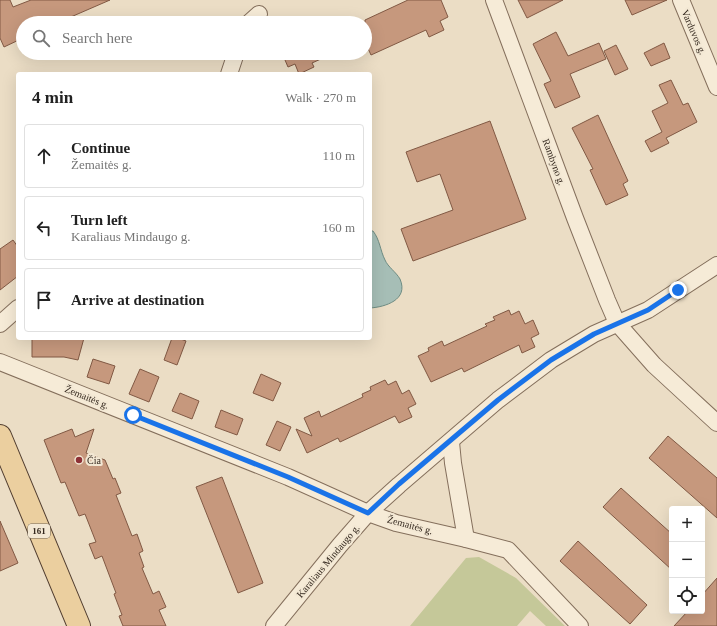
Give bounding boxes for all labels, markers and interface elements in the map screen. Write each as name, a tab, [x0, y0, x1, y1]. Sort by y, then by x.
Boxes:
street label: Varduvos g.	[680, 8, 708, 56]
search box	[16, 16, 372, 60]
icon: search	[30, 27, 52, 49]
text: Search here	[62, 30, 132, 46]
text: 4 min	[32, 88, 73, 107]
text: Walk · 270 m	[285, 90, 356, 105]
street label: Rambyno g.	[540, 137, 568, 187]
text: Continue	[71, 140, 130, 156]
icon: ahead	[33, 145, 55, 167]
text: 110 m	[323, 148, 355, 163]
text: Žemaitės g.	[71, 157, 132, 172]
text: Turn left	[71, 212, 128, 228]
icon: left	[33, 217, 55, 239]
text: 160 m	[322, 220, 355, 235]
text: Karaliaus Mindaugo g.	[71, 229, 191, 244]
route end	[669, 281, 687, 299]
icon: arrive	[33, 289, 55, 311]
text: Arrive at destination	[71, 292, 204, 308]
street label: Žemaitės g.	[63, 383, 111, 411]
route start	[124, 406, 142, 424]
marker: Čia	[74, 455, 84, 465]
place label: Čia	[87, 455, 101, 466]
map controls	[669, 506, 705, 614]
button: +	[669, 506, 705, 542]
street label: Žemaitės g.	[386, 514, 434, 536]
street label: Karaliaus Mindaugo g.	[294, 522, 362, 600]
road number: 161	[28, 524, 50, 538]
button: −	[669, 542, 705, 578]
button: locate	[669, 578, 705, 614]

